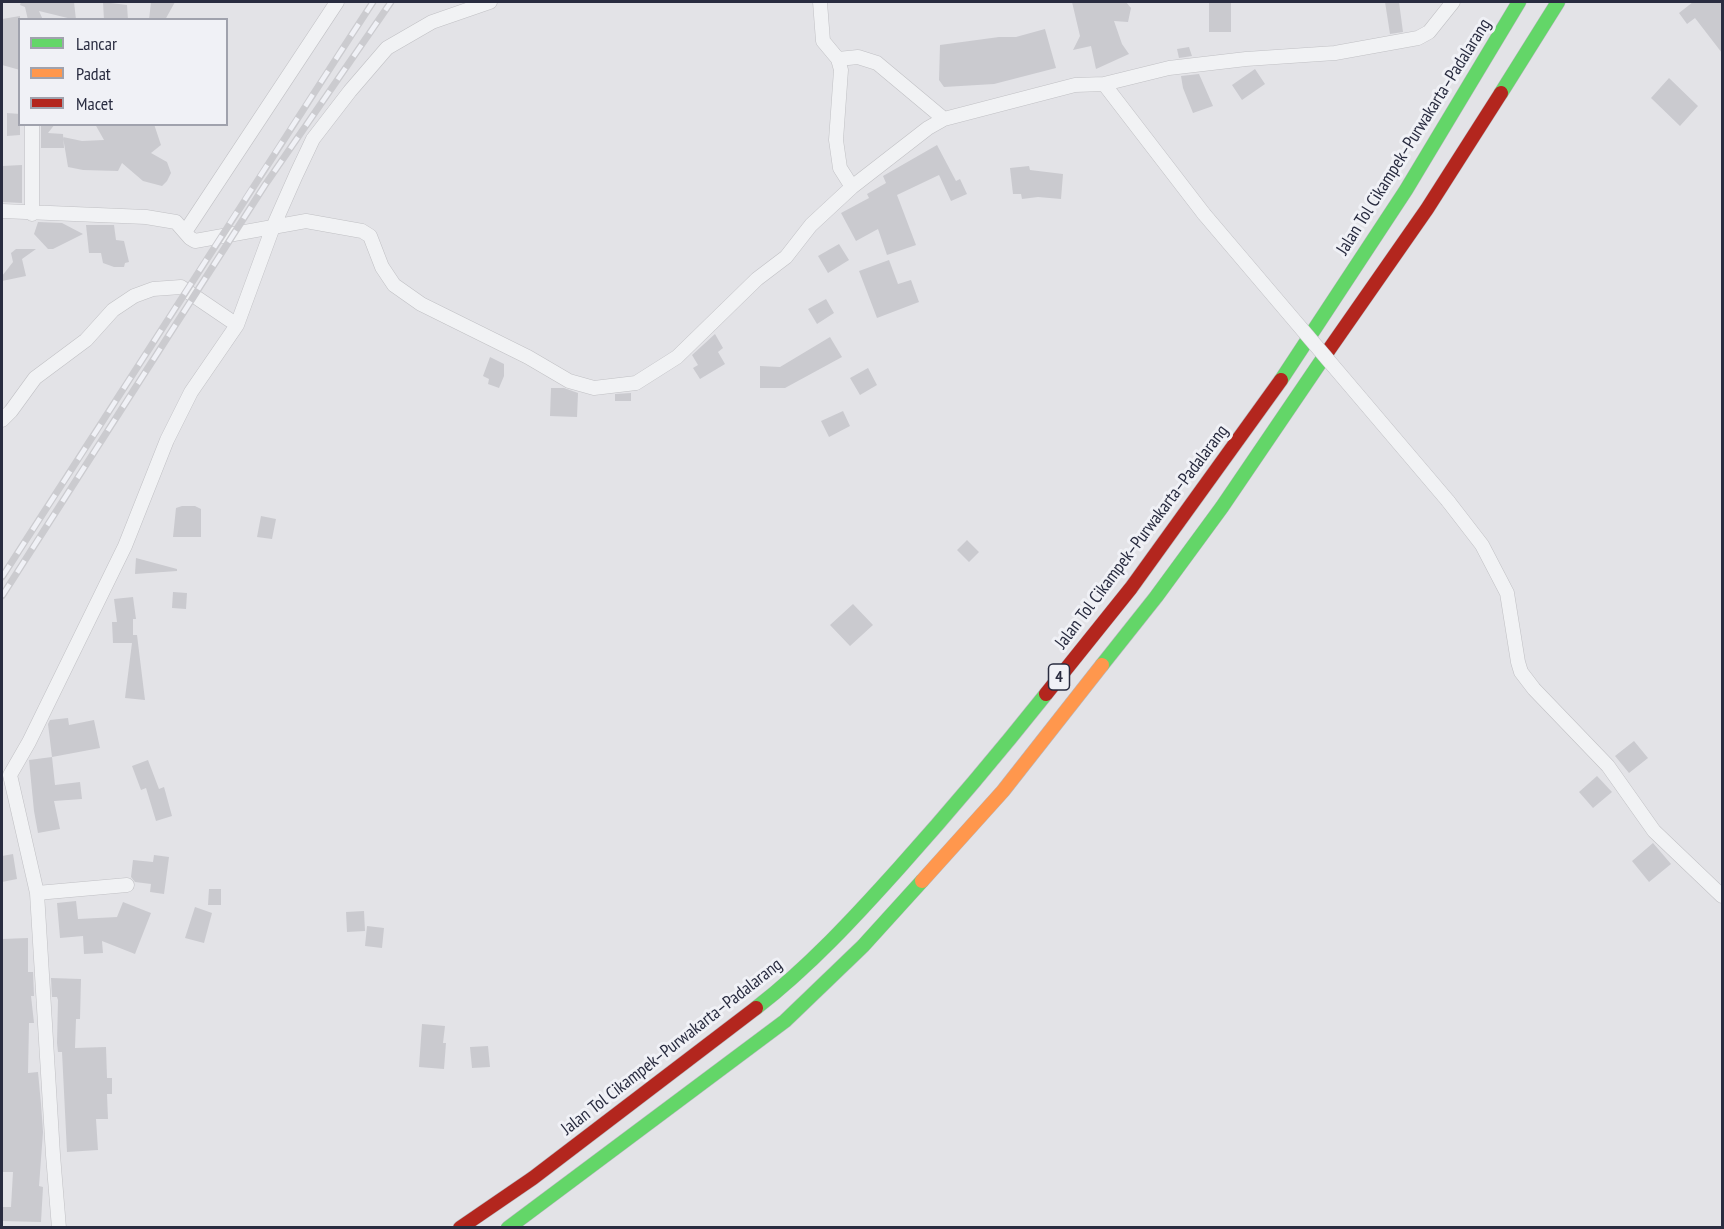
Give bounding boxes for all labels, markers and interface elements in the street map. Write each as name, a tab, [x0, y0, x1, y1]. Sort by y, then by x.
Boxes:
street label: Jalan Tol Cikampek–Purwakarta–Padalarang	[1332, 15, 1496, 259]
legend	[18, 18, 228, 126]
text: Lancar	[76, 32, 117, 55]
text: Padat	[76, 62, 111, 85]
text: Macet	[76, 92, 113, 115]
street label: Jalan Tol Cikampek–Purwakarta–Padalarang	[1051, 421, 1233, 653]
road number: 4	[1048, 664, 1070, 690]
street label: Jalan Tol Cikampek–Purwakarta–Padalarang	[557, 954, 787, 1140]

